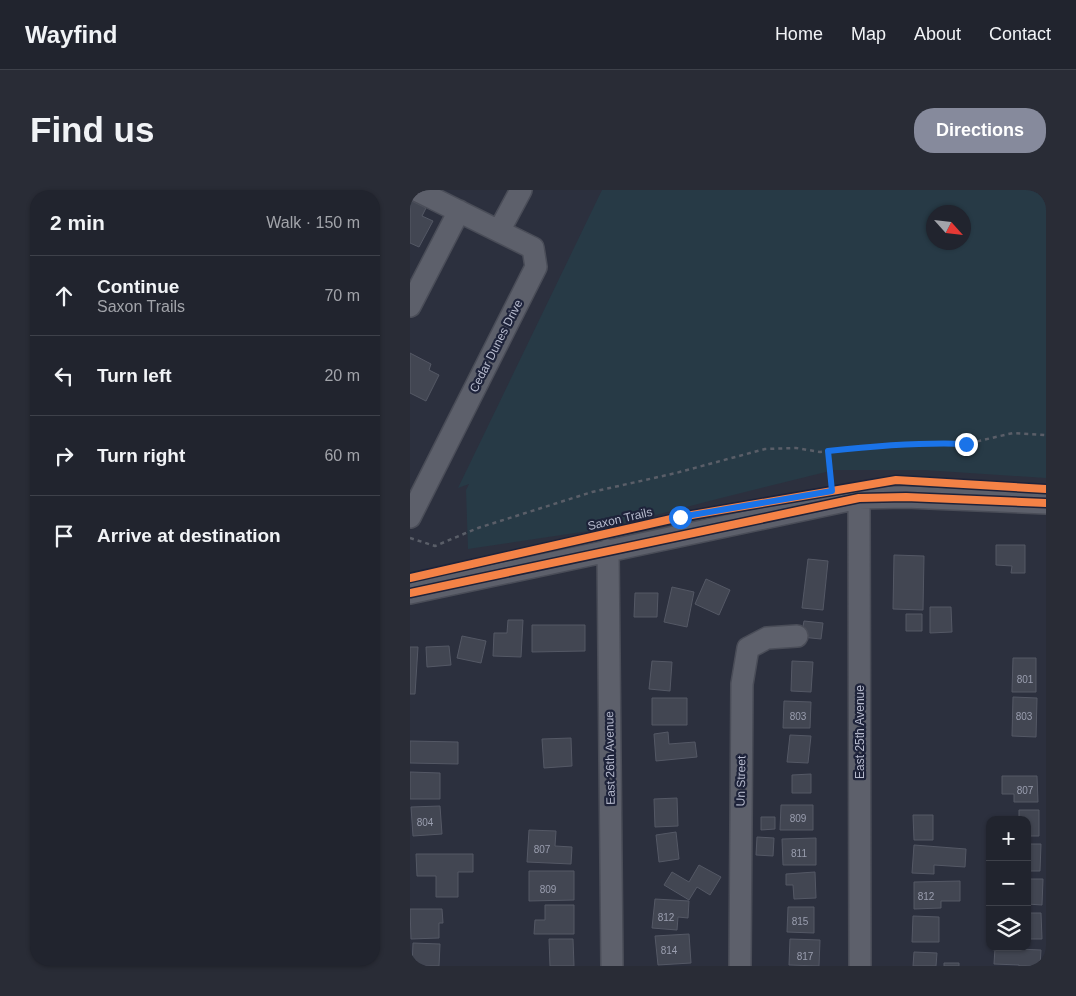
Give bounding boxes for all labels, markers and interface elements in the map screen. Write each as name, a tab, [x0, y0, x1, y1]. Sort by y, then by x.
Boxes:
text: Wayfind	[25, 21, 117, 48]
text: Home	[775, 24, 823, 44]
text: Map	[851, 24, 886, 44]
text: About	[914, 24, 961, 44]
text: Contact	[989, 24, 1051, 44]
button: Directions	[914, 108, 1046, 153]
text: Find us	[30, 110, 154, 149]
north arrow	[926, 205, 971, 250]
text: 2 min	[50, 211, 105, 234]
text: Walk · 150 m	[266, 214, 360, 231]
text: Continue	[97, 276, 179, 297]
icon: ahead	[50, 282, 78, 310]
text: 70 m	[324, 287, 360, 304]
street label: Cedar Dunes Drive	[467, 297, 526, 395]
text: Saxon Trails	[97, 298, 185, 315]
icon: left	[50, 362, 78, 390]
text: Turn left	[97, 365, 172, 386]
text: 20 m	[324, 367, 360, 384]
route end	[955, 433, 978, 456]
icon: right	[50, 442, 78, 470]
text: Turn right	[97, 445, 185, 466]
text: 60 m	[324, 447, 360, 464]
street label: Saxon Trails	[586, 505, 654, 533]
route start	[669, 506, 692, 529]
icon: arrive	[50, 522, 78, 550]
text: Arrive at destination	[97, 525, 281, 546]
house number: 801	[1017, 674, 1034, 685]
street label: East 25th Avenue	[853, 685, 867, 779]
street label: East 26th Avenue	[602, 711, 618, 805]
house number: 803	[790, 711, 807, 722]
house number: 803	[1016, 711, 1033, 722]
street label: Un Street	[734, 755, 748, 806]
house number: 807	[1017, 785, 1034, 796]
house number: 809	[790, 813, 807, 824]
map controls	[986, 816, 1031, 951]
button: +	[986, 816, 1031, 861]
house number: 804	[417, 817, 434, 828]
house number: 807	[534, 844, 551, 855]
house number: 811	[791, 848, 807, 859]
button: −	[986, 861, 1031, 906]
house number: 809	[540, 884, 557, 895]
house number: 812	[918, 891, 935, 902]
button: layers	[986, 906, 1031, 951]
house number: 812	[658, 912, 675, 923]
house number: 815	[792, 916, 809, 927]
house number: 814	[661, 945, 678, 956]
house number: 817	[797, 951, 814, 962]

